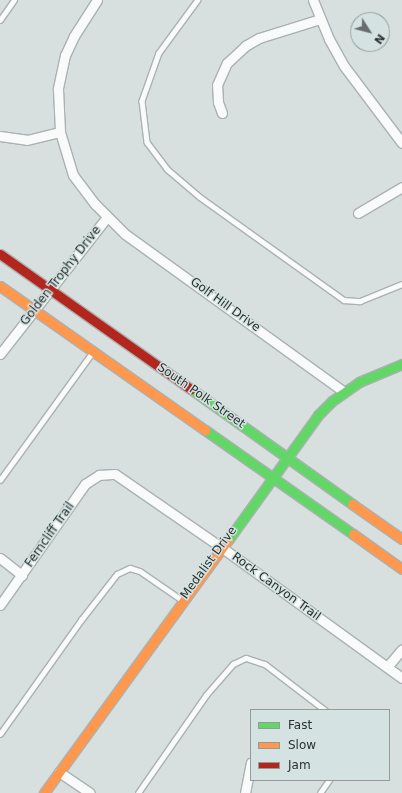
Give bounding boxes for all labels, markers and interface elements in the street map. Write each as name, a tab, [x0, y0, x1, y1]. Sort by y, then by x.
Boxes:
north arrow	[350, 12, 390, 52]
text: N	[371, 31, 387, 46]
street label: Golden Trophy Drive	[18, 223, 104, 329]
street label: Golf Hill Drive	[187, 275, 263, 335]
street label: South Polk Street	[155, 360, 247, 432]
street label: Ferncliff Trail	[22, 500, 78, 570]
street label: Medalist Drive	[178, 524, 240, 602]
street label: Rock Canyon Trail	[229, 550, 323, 624]
legend	[250, 709, 390, 781]
text: Fast	[288, 718, 312, 732]
text: Slow	[288, 738, 316, 752]
text: Jam	[288, 758, 311, 772]

